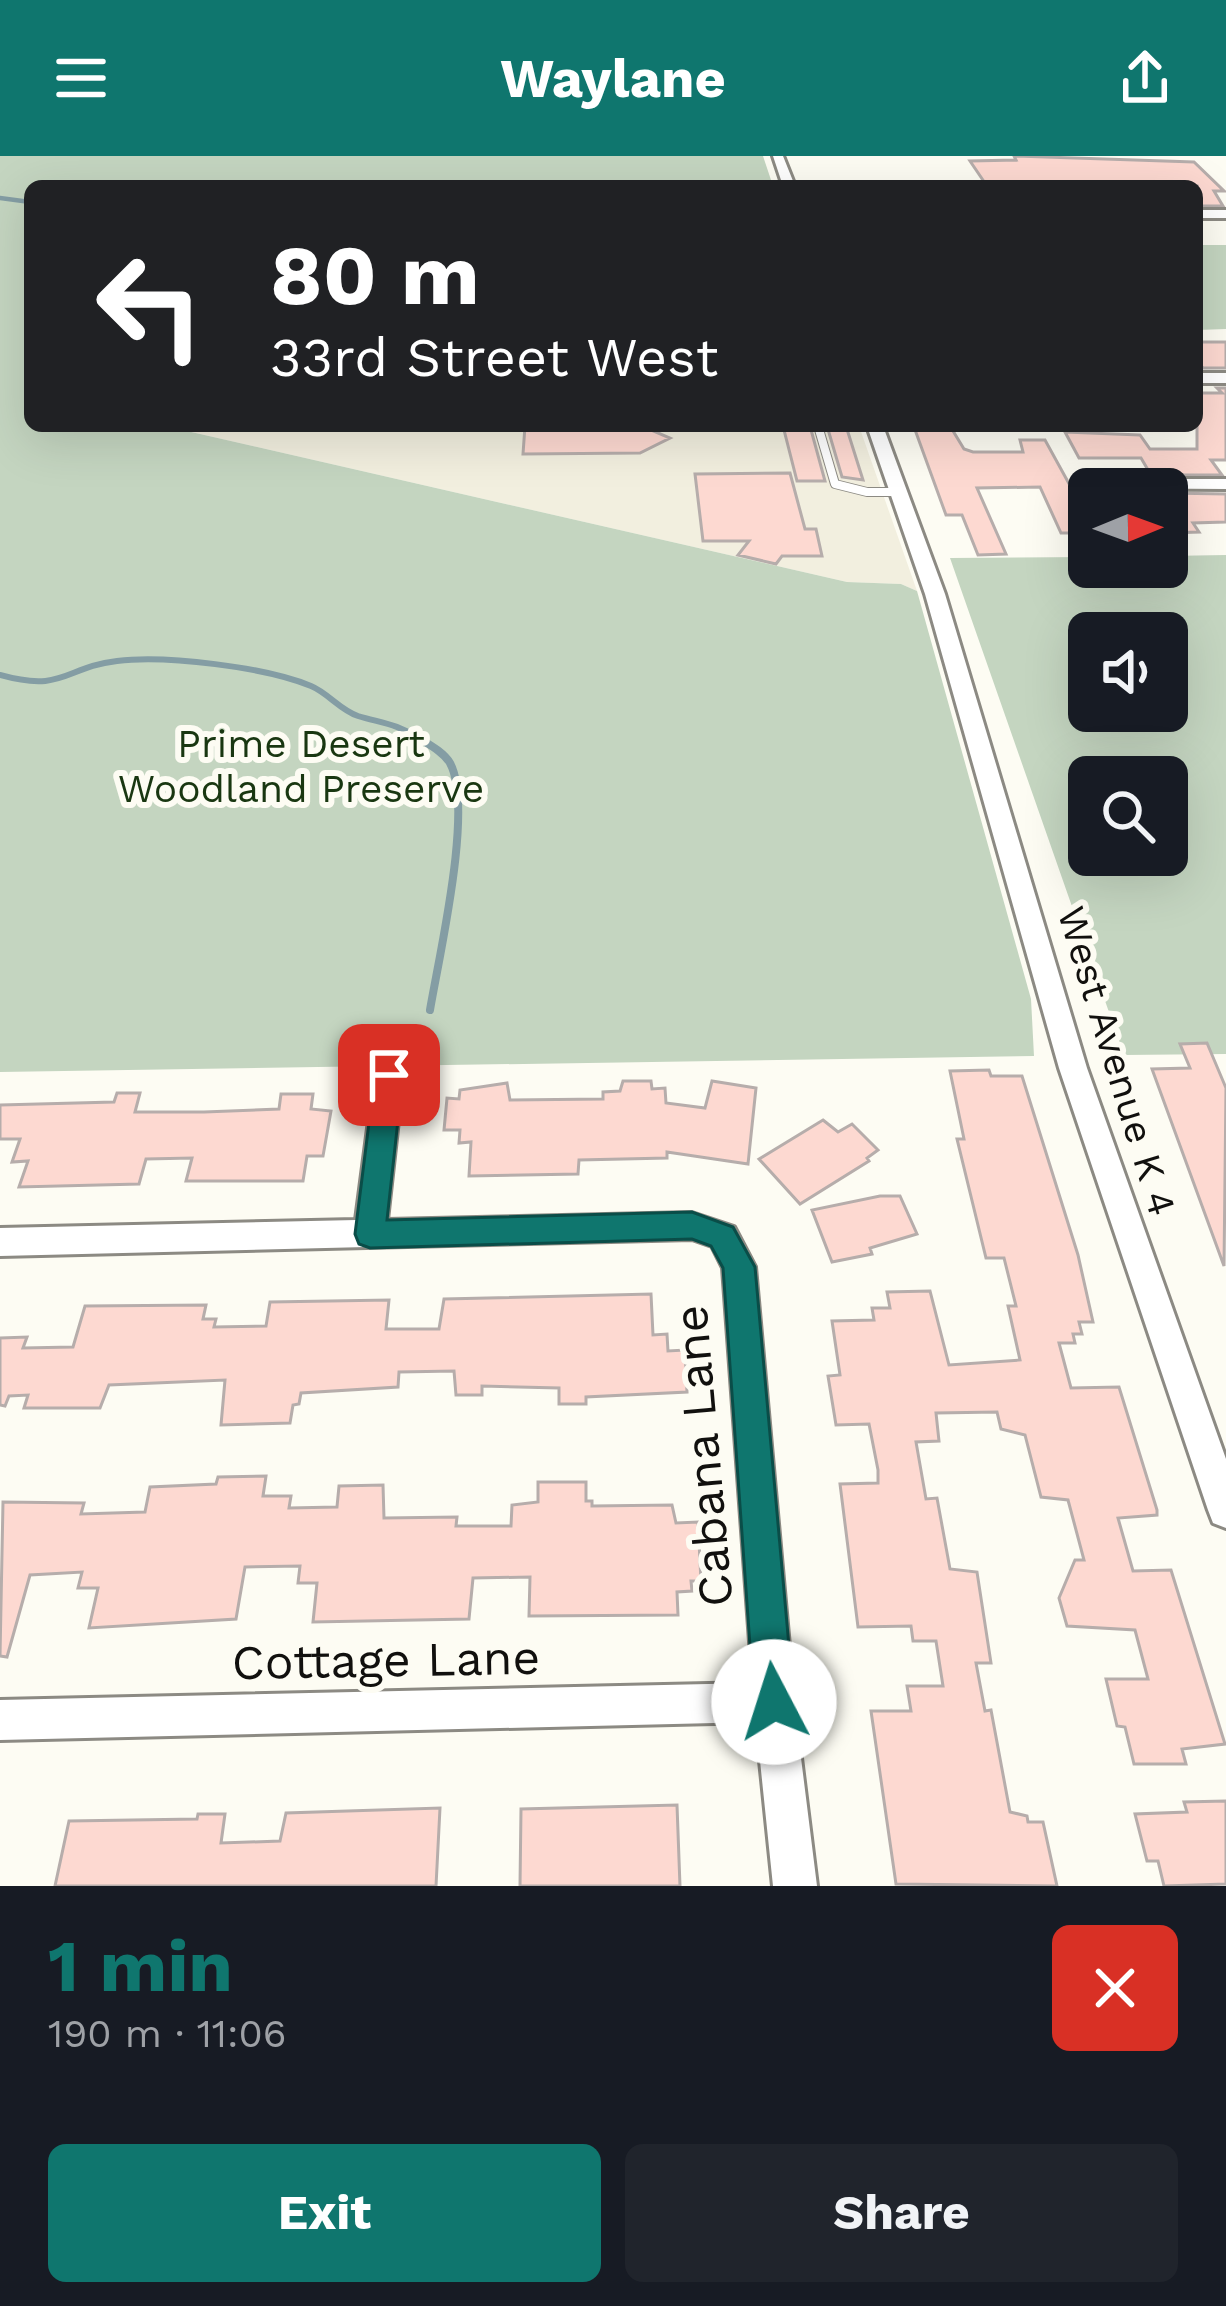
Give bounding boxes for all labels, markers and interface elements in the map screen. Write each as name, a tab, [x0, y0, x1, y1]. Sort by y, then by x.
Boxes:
icon: menu	[48, 45, 114, 111]
icon: share	[1112, 45, 1178, 111]
text: Waylane	[500, 47, 726, 110]
text: 80 m	[270, 226, 480, 324]
icon: left	[72, 228, 228, 384]
text: 33rd Street West	[270, 326, 718, 389]
north arrow	[1068, 468, 1188, 588]
map controls	[1068, 468, 1188, 876]
button: sound	[1068, 612, 1188, 732]
park label: Prime Desert Woodland Preserve	[118, 721, 484, 811]
button: search	[1068, 756, 1188, 876]
street label: West Avenue K 4	[1049, 901, 1185, 1221]
pin	[338, 1024, 440, 1126]
icon: arrive	[356, 1042, 422, 1108]
street label: Cabana Lane	[661, 1303, 745, 1609]
street label: Cottage Lane	[231, 1629, 541, 1691]
position arrow	[711, 1639, 837, 1765]
text: 1 min	[48, 1924, 233, 2008]
button: close	[1052, 1925, 1178, 2051]
text: 190 m · 11:06	[48, 2011, 287, 2056]
button: Exit	[48, 2144, 601, 2282]
button: Share	[625, 2144, 1178, 2282]

